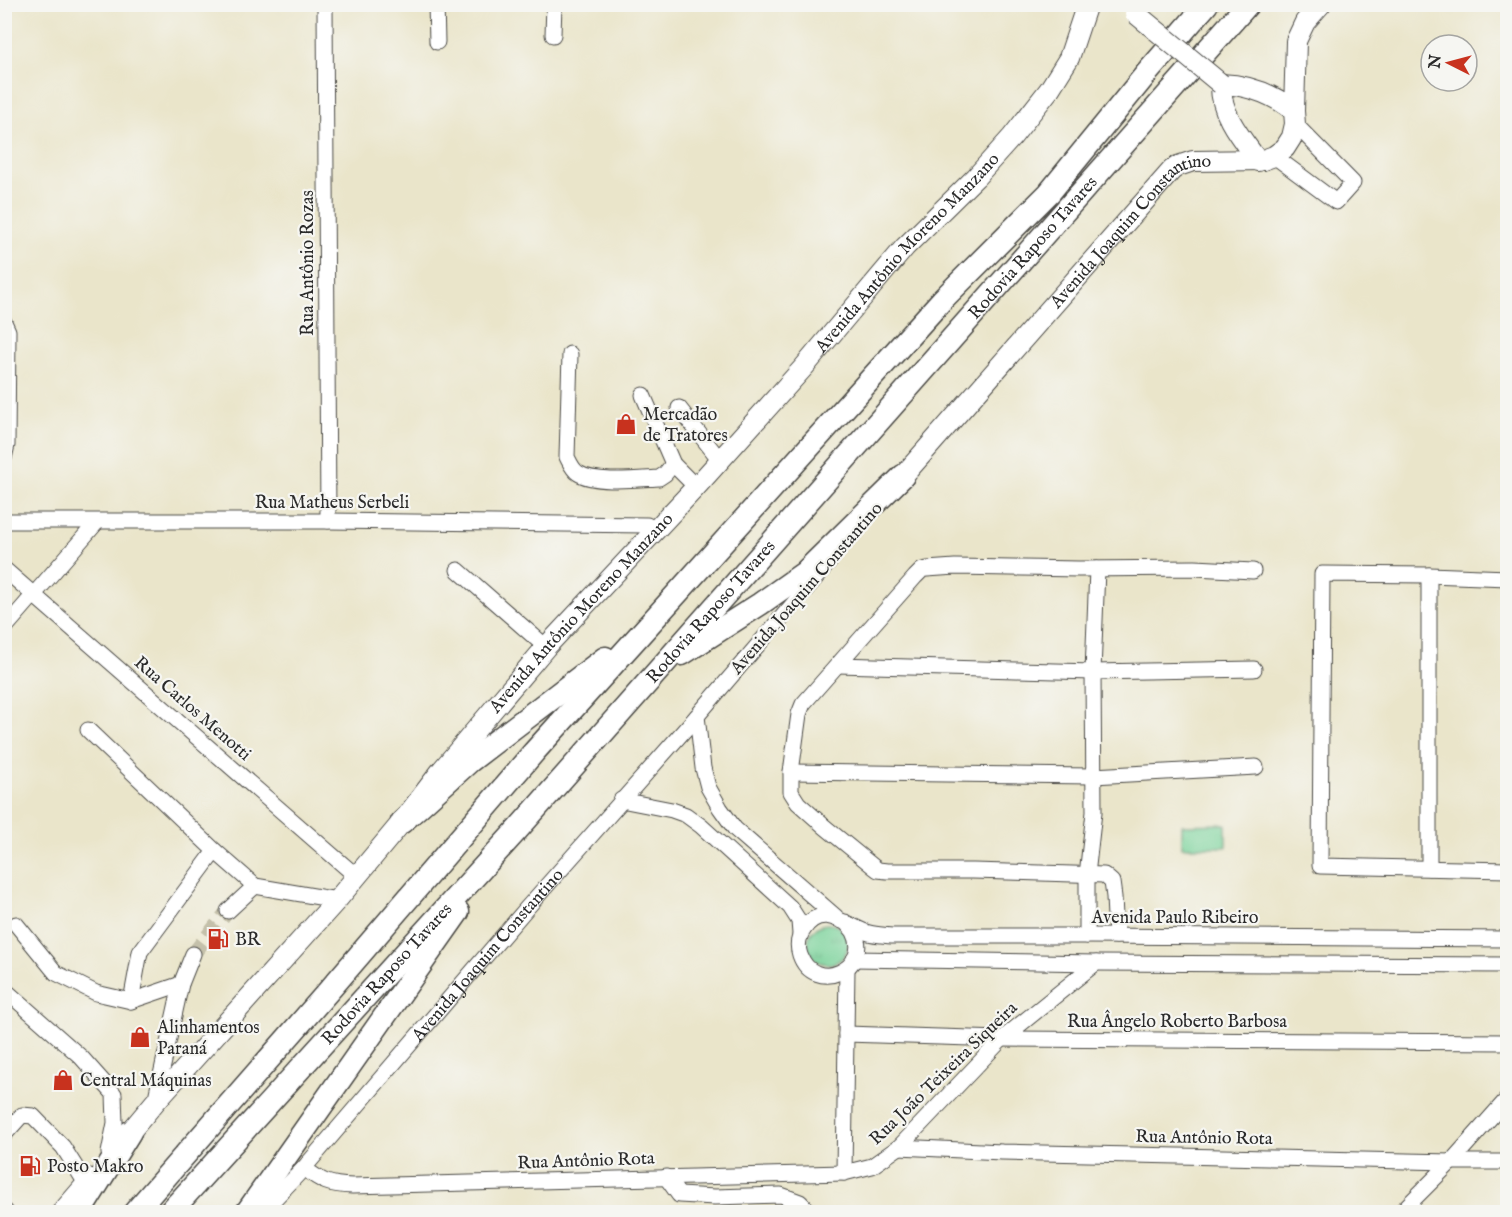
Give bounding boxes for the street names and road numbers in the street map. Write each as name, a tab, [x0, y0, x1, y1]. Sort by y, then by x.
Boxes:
street label: Avenida Antônio Moreno Manzano	[810, 148, 1005, 359]
street label: Avenida Joaquim Constantino	[1045, 151, 1212, 315]
street label: Rodovia Raposo Tavares	[964, 172, 1103, 325]
street label: Rua Antônio Rozas	[297, 190, 320, 336]
street label: Rua Matheus Serbeli	[255, 492, 409, 515]
street label: Avenida Joaquim Constantino	[725, 498, 889, 681]
street label: Avenida Antônio Moreno Manzano	[484, 508, 679, 719]
street label: Rodovia Raposo Tavares	[642, 536, 781, 689]
street label: Rua Carlos Menotti	[129, 652, 256, 767]
street label: Avenida Joaquim Constantino	[407, 864, 570, 1048]
street label: Rodovia Raposo Tavares	[317, 899, 458, 1051]
street label: Avenida Paulo Ribeiro	[1091, 907, 1259, 930]
street label: Rua João Teixeira Siqueira	[865, 997, 1023, 1151]
street label: Rua Ângelo Roberto Barbosa	[1067, 1009, 1287, 1034]
street label: Rua Antônio Rota	[1135, 1126, 1273, 1151]
street label: Rua Antônio Rota	[517, 1148, 655, 1175]

